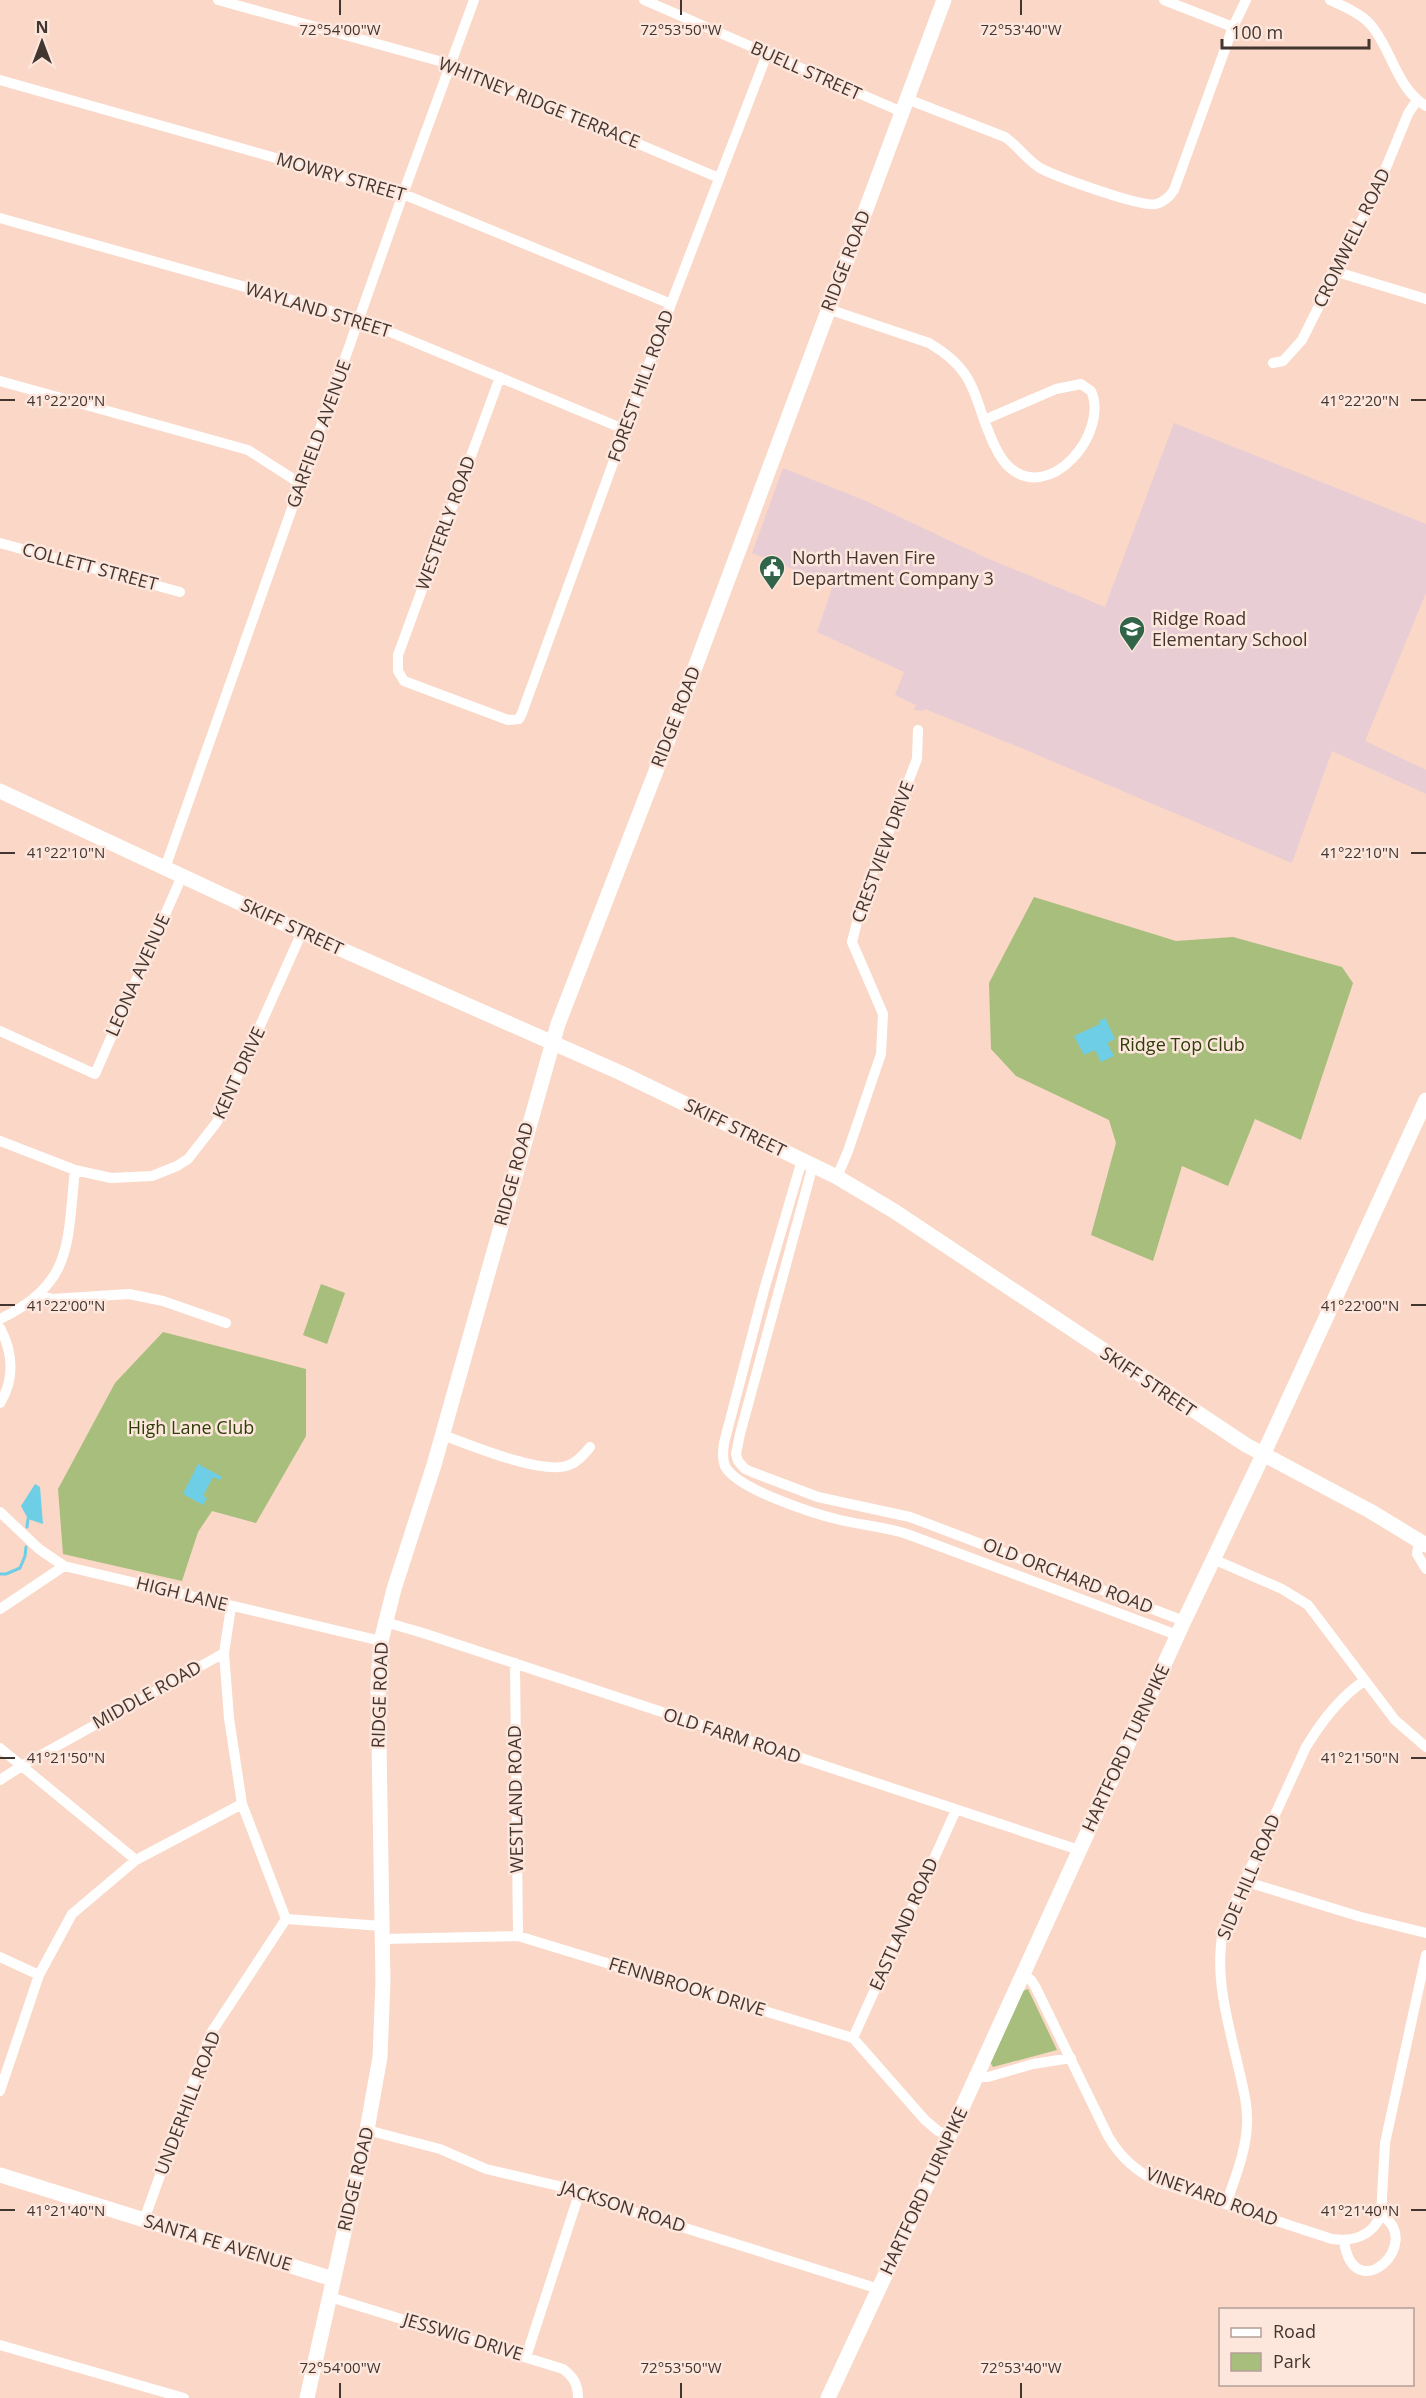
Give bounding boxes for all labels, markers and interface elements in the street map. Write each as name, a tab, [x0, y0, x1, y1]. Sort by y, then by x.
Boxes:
north arrow	[12, 12, 72, 72]
scale bar	[1222, 12, 1369, 50]
text: N	[35, 16, 49, 38]
text: 72°54'00"W	[300, 19, 381, 39]
text: 72°53'50"W	[641, 19, 722, 39]
text: 72°53'40"W	[981, 19, 1062, 39]
text: 100 m	[1231, 20, 1283, 44]
street label: BUELL STREET	[747, 35, 866, 105]
street label: WHITNEY RIDGE TERRACE	[435, 51, 644, 153]
street label: MOWRY STREET	[274, 146, 409, 206]
street label: CROMWELL ROAD	[1307, 164, 1395, 311]
street label: RIDGE ROAD	[815, 207, 875, 315]
street label: WAYLAND STREET	[243, 276, 394, 343]
street label: FOREST HILL ROAD	[601, 306, 679, 465]
street label: GARFIELD AVENUE	[280, 356, 356, 511]
text: 41°22'20"N	[27, 390, 105, 410]
text: 41°22'20"N	[1321, 390, 1399, 410]
street label: WESTERLY ROAD	[410, 452, 480, 593]
street label: COLLETT STREET	[20, 536, 161, 596]
place label: North Haven Fire Department Company 3	[792, 545, 994, 590]
public building icon: North Haven Fire Department Company 3	[757, 553, 787, 591]
place label: Ridge Road Elementary School	[1152, 606, 1308, 651]
school or university icon: Ridge Road Elementary School	[1117, 614, 1147, 652]
street label: RIDGE ROAD	[645, 663, 705, 771]
street label: CRESTVIEW DRIVE	[845, 777, 919, 926]
text: 41°22'10"N	[27, 842, 105, 862]
text: 41°22'10"N	[1321, 842, 1399, 862]
street label: SKIFF STREET	[238, 892, 347, 960]
street label: LEONA AVENUE	[99, 910, 175, 1040]
street label: KENT DRIVE	[206, 1023, 270, 1123]
park label: Ridge Top Club	[1119, 1032, 1245, 1056]
street label: SKIFF STREET	[681, 1092, 790, 1162]
street label: RIDGE ROAD	[488, 1119, 538, 1228]
text: 41°22'00"N	[27, 1295, 105, 1315]
text: 41°22'00"N	[1321, 1295, 1399, 1315]
street label: SKIFF STREET	[1096, 1340, 1201, 1422]
park label: High Lane Club	[128, 1415, 254, 1439]
street label: OLD ORCHARD ROAD	[980, 1531, 1157, 1619]
street label: HIGH LANE	[134, 1570, 231, 1616]
street label: RIDGE ROAD	[365, 1641, 393, 1749]
street label: MIDDLE ROAD	[88, 1654, 205, 1734]
street label: HARTFORD TURNPIKE	[1076, 1660, 1175, 1835]
street label: OLD FARM ROAD	[660, 1701, 804, 1769]
street label: WESTLAND ROAD	[502, 1725, 528, 1873]
text: 41°21'50"N	[27, 1747, 105, 1767]
text: 41°21'50"N	[1321, 1747, 1399, 1767]
street label: SIDE HILL ROAD	[1211, 1810, 1285, 1943]
street label: EASTLAND ROAD	[863, 1853, 943, 1994]
street label: FENNBROOK DRIVE	[606, 1951, 769, 2021]
street label: UNDERHILL ROAD	[149, 2027, 226, 2178]
street label: HARTFORD TURNPIKE	[874, 2103, 973, 2278]
street label: RIDGE ROAD	[331, 2124, 379, 2233]
street label: VINEYARD ROAD	[1143, 2161, 1282, 2231]
street label: JACKSON ROAD	[556, 2174, 689, 2238]
text: 41°21'40"N	[27, 2200, 105, 2220]
text: 41°21'40"N	[1321, 2200, 1399, 2220]
street label: SANTA FE AVENUE	[141, 2208, 295, 2276]
street label: JESSWIG DRIVE	[399, 2306, 526, 2366]
legend	[1219, 2308, 1414, 2386]
text: Road	[1273, 2319, 1316, 2343]
text: Park	[1273, 2349, 1311, 2373]
text: 72°54'00"W	[300, 2357, 381, 2377]
text: 72°53'50"W	[641, 2357, 722, 2377]
text: 72°53'40"W	[981, 2357, 1062, 2377]

